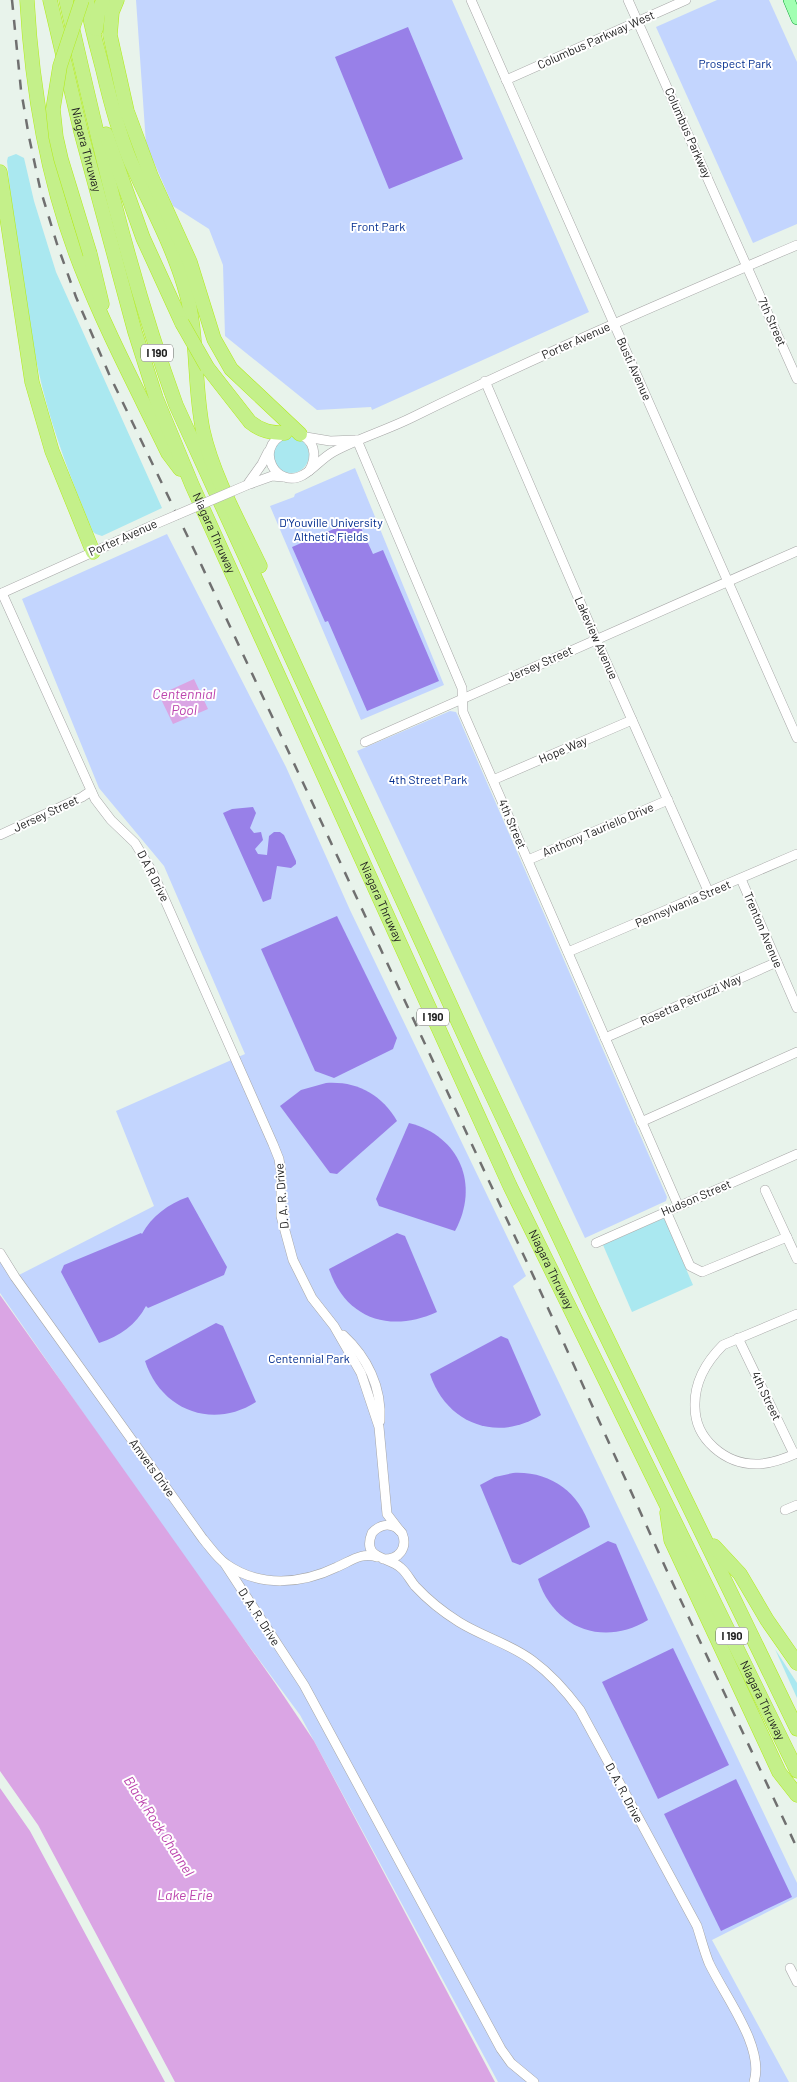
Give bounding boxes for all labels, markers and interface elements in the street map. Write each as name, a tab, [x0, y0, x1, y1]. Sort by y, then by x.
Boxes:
street label: Columbus Parkway West	[535, 7, 656, 71]
park label: Prospect Park	[698, 56, 772, 70]
street label: Columbus Parkway	[663, 85, 715, 181]
street label: Niagara Thruway	[69, 106, 105, 194]
park label: Front Park	[351, 219, 405, 233]
street label: 7th Street	[756, 295, 790, 348]
street label: Porter Avenue	[539, 319, 612, 361]
street label: Busti Avenue	[615, 335, 655, 402]
road number: I 190	[141, 344, 173, 362]
street label: Niagara Thruway	[190, 490, 239, 576]
park label: D'Youville University Althetic Fields	[279, 515, 383, 543]
street label: Porter Avenue	[86, 516, 159, 558]
street label: Lakeview Avenue	[572, 594, 621, 681]
street label: Jersey Street	[505, 642, 575, 684]
water label: Centennial Pool	[152, 685, 216, 718]
street label: Hope Way	[536, 732, 589, 766]
park label: 4th Street Park	[389, 772, 467, 786]
street label: Jersey Street	[11, 792, 80, 834]
street label: 4th Street	[496, 797, 530, 851]
street label: Anthony Tauriello Drive	[540, 799, 655, 859]
street label: D A R Drive	[135, 847, 173, 904]
street label: Niagara Thruway	[358, 859, 407, 944]
street label: Pennsylvania Street	[633, 877, 732, 930]
street label: Trenton Avenue	[742, 890, 786, 970]
street label: Rosetta Petruzzi Way	[638, 970, 744, 1028]
road number: I 190	[417, 1009, 449, 1026]
street label: D. A. R. Drive	[271, 1163, 291, 1229]
street label: Hudson Street	[658, 1176, 733, 1218]
street label: Niagara Thruway	[526, 1227, 578, 1312]
park label: Centennial Park	[268, 1351, 350, 1365]
street label: 4th Street	[749, 1369, 785, 1422]
street label: Amvets Drive	[127, 1436, 179, 1499]
street label: D. A. R. Drive	[236, 1585, 284, 1648]
road number: I 190	[716, 1628, 748, 1644]
street label: Niagara Thruway	[738, 1658, 789, 1743]
street label: D. A. R. Drive	[603, 1760, 647, 1825]
water label: Black Rock Channel	[121, 1773, 198, 1879]
water label: Lake Erie	[157, 1886, 213, 1903]

